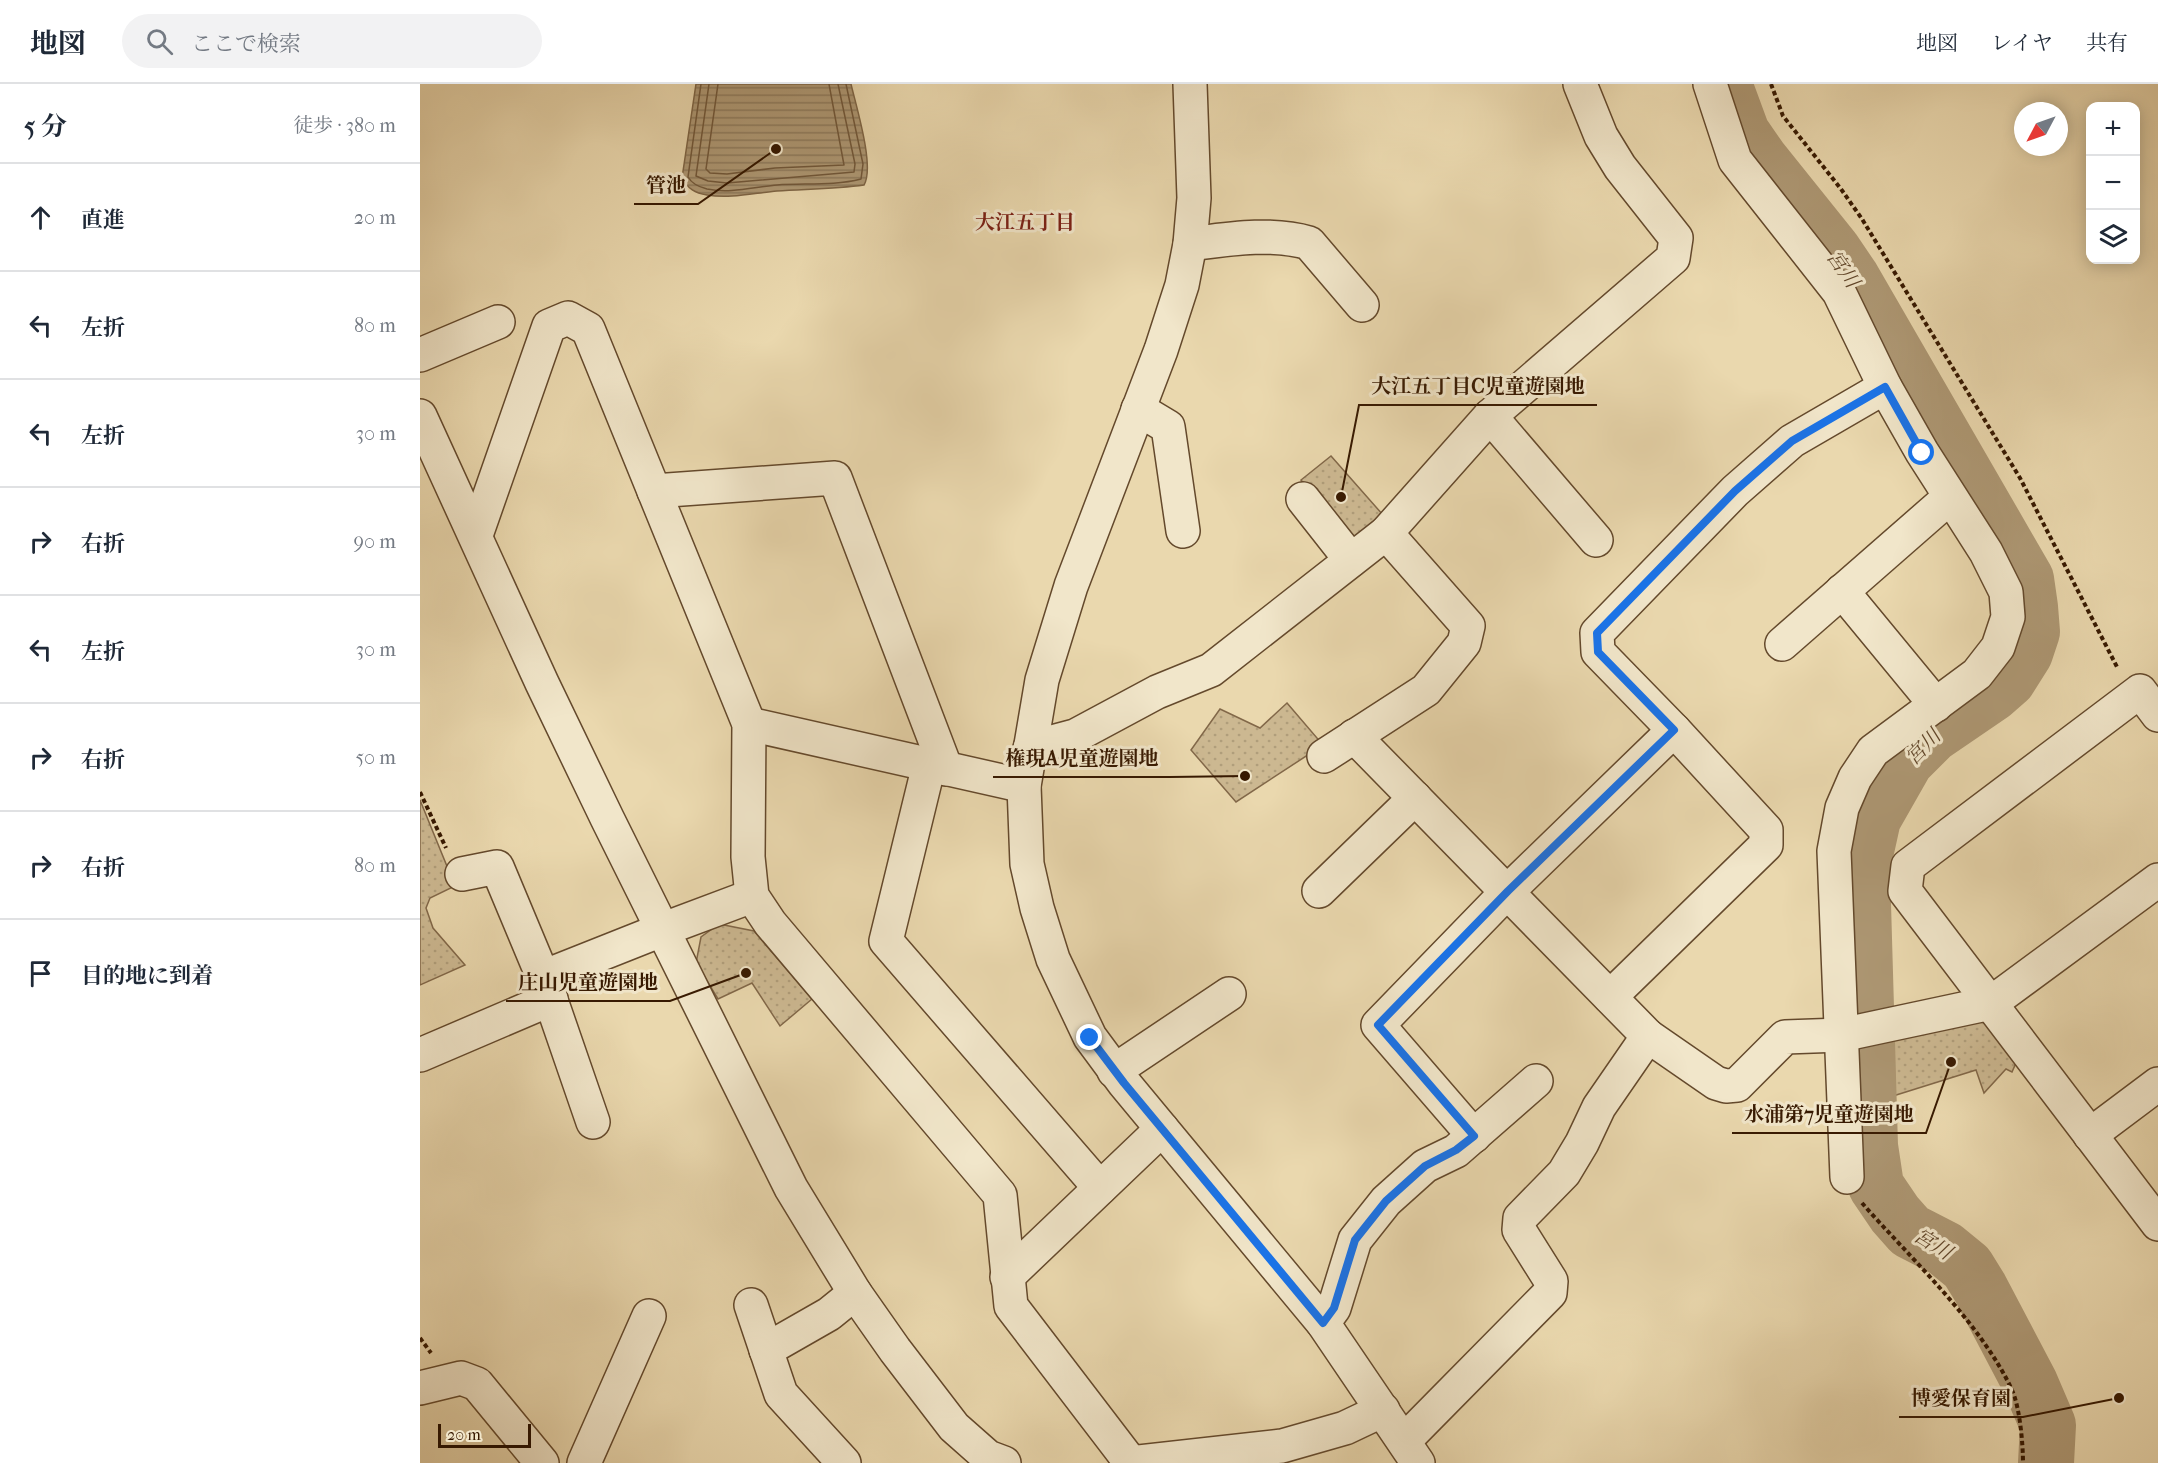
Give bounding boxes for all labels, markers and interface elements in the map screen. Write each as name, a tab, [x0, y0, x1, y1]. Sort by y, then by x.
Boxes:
search box	[122, 14, 542, 68]
icon: search	[143, 25, 176, 58]
text: 地図	[30, 27, 86, 60]
text: ここで検索	[191, 31, 301, 57]
text: 地図	[1916, 31, 1958, 55]
text: レイヤ	[1991, 31, 2053, 55]
text: 共有	[2086, 31, 2128, 55]
north arrow	[2014, 102, 2068, 156]
map controls	[2086, 102, 2140, 264]
button: +	[2086, 102, 2140, 156]
text: 5 分	[24, 111, 67, 142]
text: 徒歩 · 380 m	[293, 114, 396, 137]
button: −	[2086, 156, 2140, 210]
callout: 管池	[634, 166, 698, 204]
text: 管池	[646, 174, 686, 197]
icon: ahead	[24, 201, 57, 234]
text: 20 m	[354, 206, 396, 229]
text: 直進	[81, 207, 125, 233]
button: layers	[2086, 210, 2140, 264]
district label: 大江五丁目	[975, 211, 1075, 234]
water label: 宮川	[1822, 246, 1865, 294]
icon: left	[24, 309, 57, 342]
text: 80 m	[354, 314, 396, 337]
text: 左折	[81, 315, 125, 341]
callout: 大江五丁目C児童遊園地	[1359, 367, 1597, 405]
text: 大江五丁目C児童遊園地	[1371, 375, 1585, 398]
icon: left	[24, 417, 57, 450]
text: 30 m	[356, 422, 396, 445]
text: 左折	[81, 423, 125, 449]
route start	[1908, 439, 1934, 465]
icon: right	[24, 525, 57, 558]
text: 90 m	[354, 530, 396, 553]
text: 右折	[81, 531, 125, 557]
icon: left	[24, 633, 57, 666]
text: 30 m	[356, 638, 396, 661]
text: 左折	[81, 639, 125, 665]
water label: 宮川	[1901, 723, 1947, 769]
callout: 権現A児童遊園地	[993, 739, 1170, 777]
icon: right	[24, 741, 57, 774]
text: 50 m	[355, 746, 396, 769]
text: 右折	[81, 747, 125, 773]
text: 権現A児童遊園地	[1006, 747, 1158, 770]
icon: right	[24, 849, 57, 882]
text: 80 m	[354, 854, 396, 877]
text: 右折	[81, 855, 125, 881]
icon: arrive	[24, 957, 57, 990]
text: 目的地に到着	[81, 963, 213, 989]
callout: 庄山児童遊園地	[506, 963, 670, 1001]
text: 庄山児童遊園地	[518, 971, 658, 994]
route end	[1076, 1024, 1102, 1050]
callout: 水浦第7児童遊園地	[1732, 1095, 1926, 1133]
text: 水浦第7児童遊園地	[1744, 1103, 1914, 1126]
water label: 宮川	[1910, 1224, 1958, 1265]
callout: 博愛保育園	[1899, 1379, 2023, 1417]
text: 博愛保育園	[1911, 1387, 2011, 1410]
scale bar	[438, 1421, 531, 1448]
text: 20 m	[447, 1425, 481, 1444]

